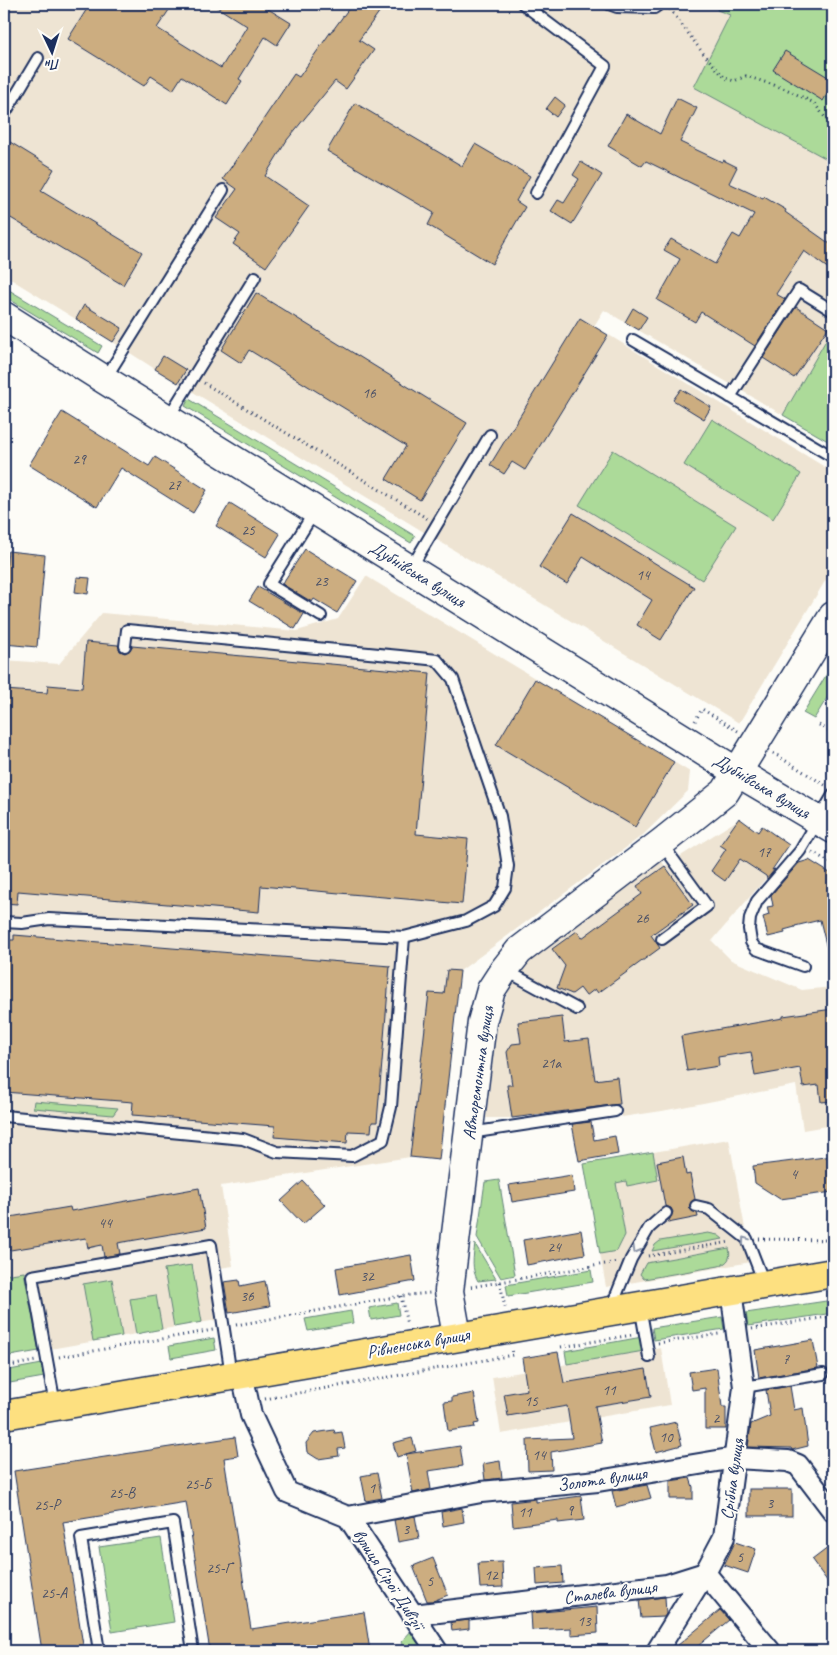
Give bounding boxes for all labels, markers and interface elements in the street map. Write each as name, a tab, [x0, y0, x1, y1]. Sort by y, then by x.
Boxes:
north arrow	[28, 28, 78, 78]
text: Пн	[44, 55, 61, 74]
house number: 16	[362, 384, 377, 403]
house number: 29	[72, 450, 87, 469]
house number: 27	[167, 476, 182, 495]
house number: 25	[241, 521, 256, 540]
street label: Дубнівська вулиця	[366, 536, 471, 613]
house number: 14	[636, 566, 651, 585]
house number: 23	[314, 572, 329, 591]
street label: Дубнівська вулиця	[710, 749, 816, 824]
house number: 17	[757, 843, 772, 862]
house number: 26	[635, 909, 650, 928]
street label: Авторемонтна вулиця	[458, 1003, 498, 1141]
house number: 21а	[541, 1054, 562, 1073]
house number: 4	[791, 1165, 799, 1184]
house number: 44	[98, 1214, 113, 1233]
one-way arrow	[742, 1236, 751, 1246]
house number: 24	[547, 1238, 562, 1257]
one-way arrow	[632, 1245, 642, 1254]
house number: 32	[360, 1267, 375, 1286]
house number: 36	[240, 1287, 255, 1306]
street label: Рівненська вулиця	[365, 1323, 472, 1363]
house number: 7	[783, 1350, 791, 1369]
house number: 11	[602, 1381, 617, 1400]
house number: 15	[524, 1392, 539, 1411]
house number: 2	[713, 1409, 721, 1428]
house number: 10	[659, 1428, 674, 1447]
street label: Срібна вулиця	[715, 1436, 749, 1521]
house number: 14	[532, 1446, 547, 1465]
street label: Золота вулиця	[556, 1462, 650, 1496]
house number: 25-Б	[185, 1475, 213, 1494]
house number: 1	[369, 1479, 377, 1498]
house number: 25-В	[109, 1484, 136, 1503]
house number: 3	[767, 1494, 775, 1513]
house number: 25-Р	[34, 1496, 62, 1515]
house number: 9	[567, 1501, 575, 1520]
house number: 11	[518, 1503, 533, 1522]
house number: 3	[403, 1520, 411, 1539]
street label: вулиця Сірої Дивізії	[347, 1525, 432, 1637]
house number: 5	[737, 1548, 745, 1567]
house number: 25-Г	[206, 1559, 235, 1578]
house number: 12	[484, 1566, 499, 1585]
house number: 5	[427, 1572, 435, 1591]
street label: Сталева вулиця	[562, 1575, 659, 1609]
house number: 25-А	[41, 1584, 68, 1603]
house number: 13	[577, 1612, 592, 1631]

